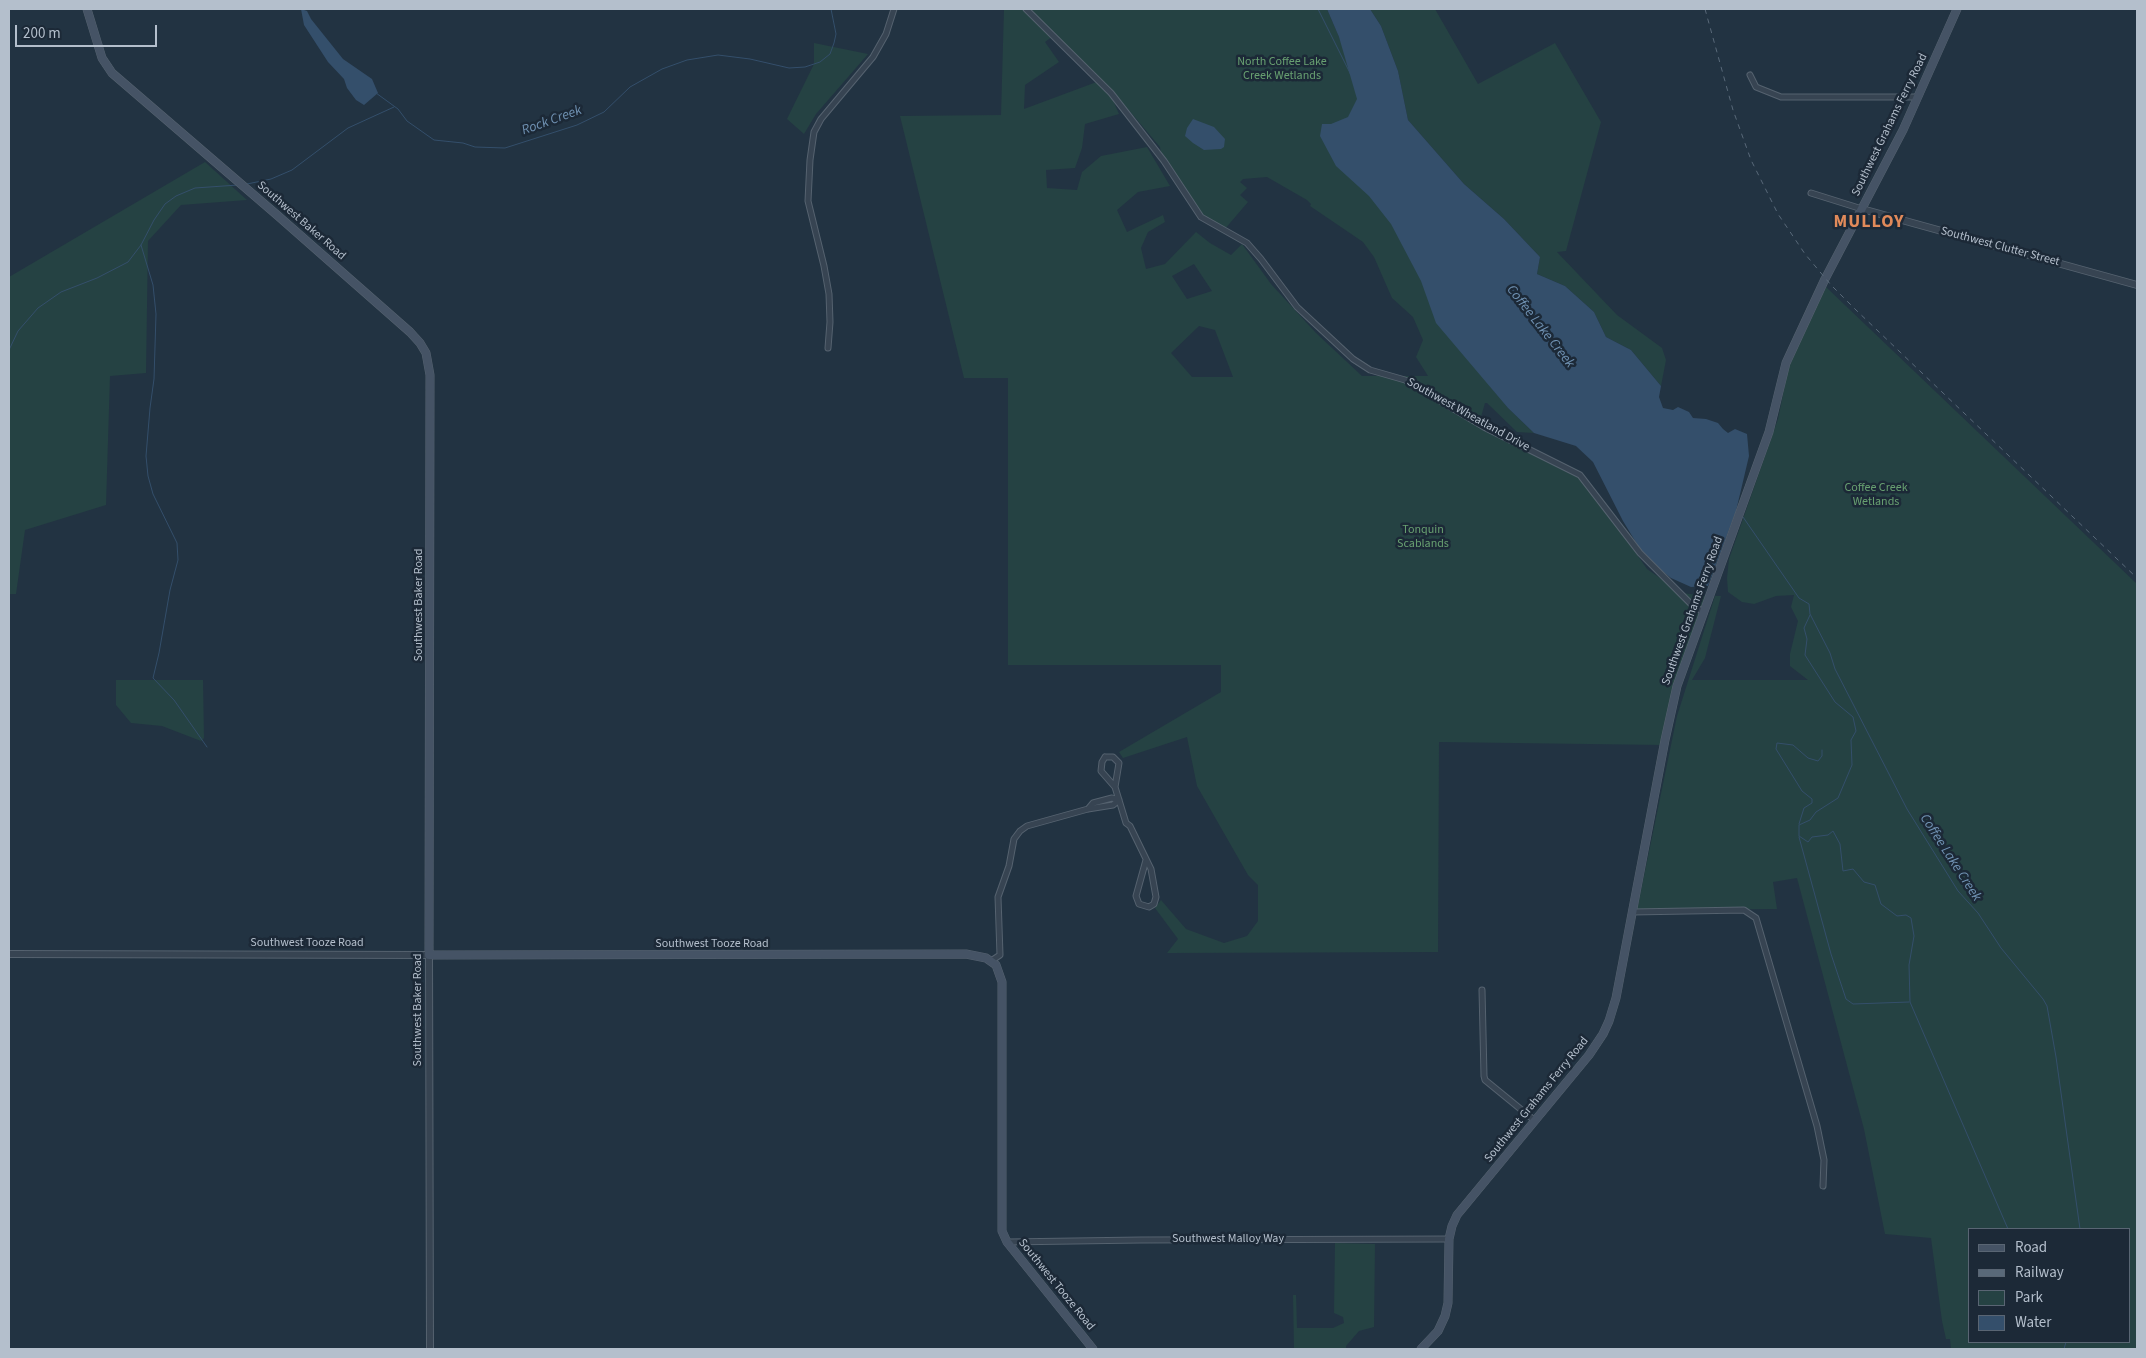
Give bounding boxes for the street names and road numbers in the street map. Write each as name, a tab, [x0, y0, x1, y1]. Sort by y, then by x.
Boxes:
street label: Southwest Grahams Ferry Road	[1849, 51, 1931, 199]
street label: Southwest Baker Road	[254, 179, 348, 263]
street label: Southwest Clutter Street	[1939, 224, 2061, 270]
street label: Southwest Wheatland Drive	[1404, 375, 1532, 455]
street label: Southwest Grahams Ferry Road	[1659, 535, 1727, 687]
street label: Southwest Baker Road	[412, 549, 426, 661]
street label: Southwest Tooze Road	[250, 936, 364, 950]
street label: Southwest Tooze Road	[655, 937, 769, 951]
street label: Southwest Baker Road	[411, 954, 425, 1066]
street label: Southwest Grahams Ferry Road	[1482, 1034, 1592, 1166]
street label: Southwest Malloy Way	[1172, 1232, 1284, 1246]
street label: Southwest Tooze Road	[1015, 1236, 1097, 1334]

